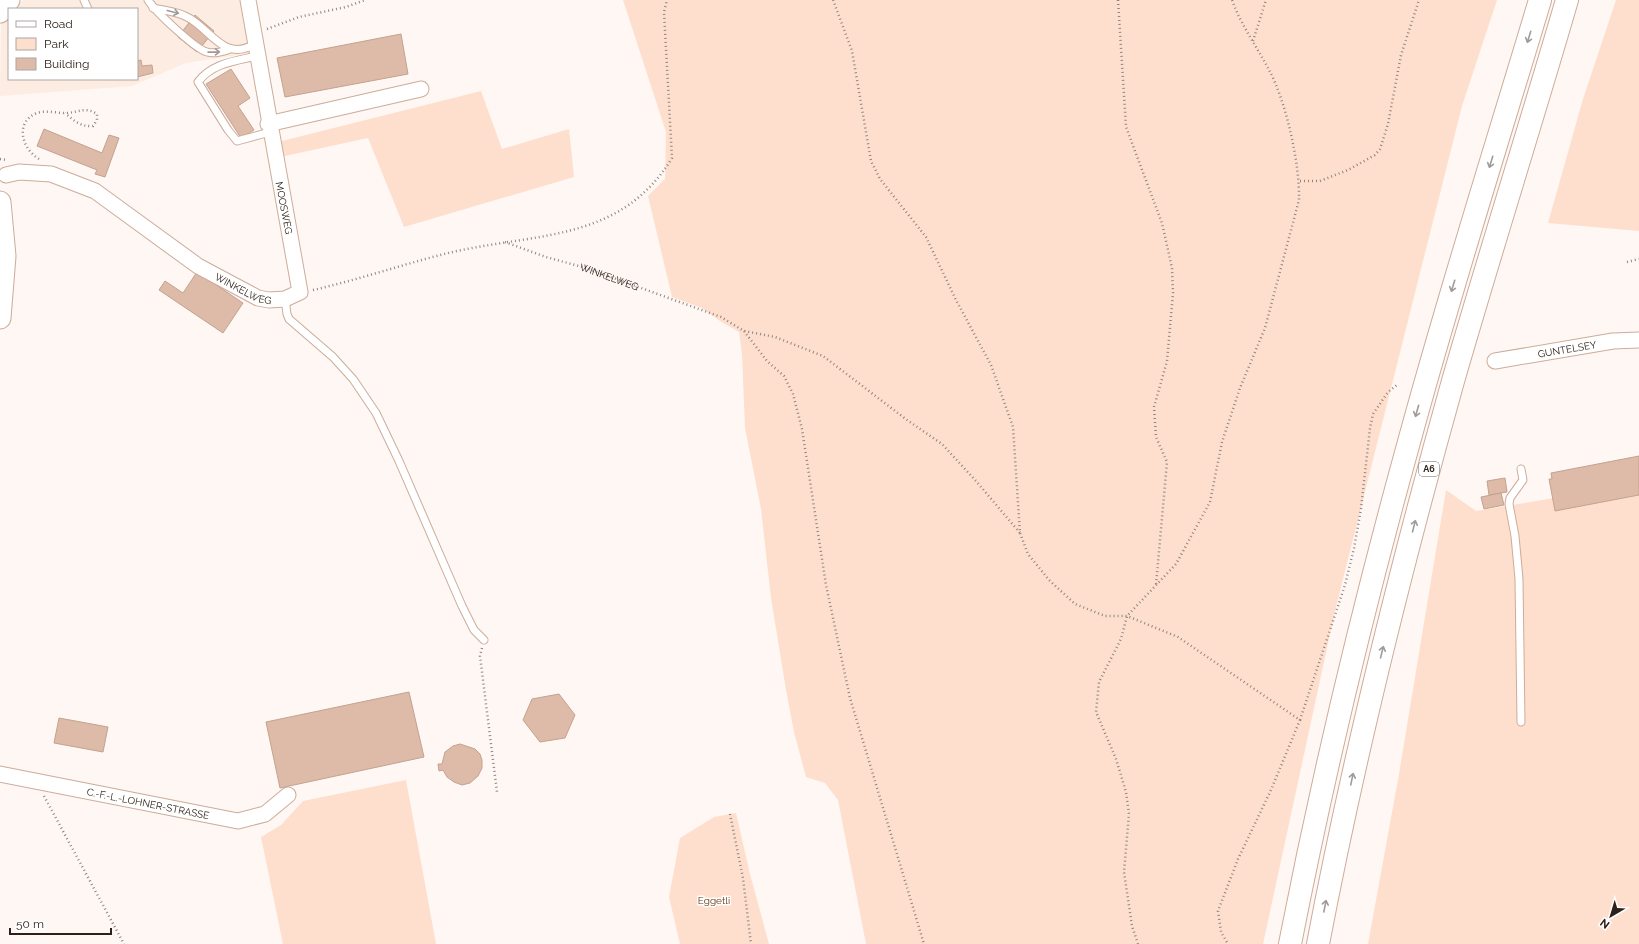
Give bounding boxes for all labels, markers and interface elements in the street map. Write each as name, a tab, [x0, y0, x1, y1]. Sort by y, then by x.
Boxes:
legend	[8, 8, 138, 80]
one-way arrow	[166, 8, 179, 16]
text: Road	[44, 17, 73, 31]
one-way arrow	[1525, 31, 1532, 44]
text: Park	[44, 37, 69, 51]
one-way arrow	[207, 48, 220, 56]
text: Building	[44, 57, 90, 71]
one-way arrow	[1487, 155, 1494, 168]
street label: MOOSWEG	[274, 181, 294, 235]
street label: WINKELWEG	[579, 261, 640, 292]
street label: WINKELWEG	[213, 271, 273, 306]
one-way arrow	[1449, 280, 1456, 293]
street label: GUNTELSEY	[1537, 338, 1598, 359]
one-way arrow	[1413, 404, 1420, 417]
road number: A6	[1419, 462, 1439, 476]
one-way arrow	[1410, 520, 1418, 533]
one-way arrow	[1379, 646, 1386, 659]
one-way arrow	[1349, 772, 1357, 785]
street label: C.-F.-L.-LOHNER-STRASSE	[86, 786, 210, 821]
park label: Eggetli	[698, 895, 730, 906]
north arrow	[1591, 896, 1631, 936]
one-way arrow	[1322, 900, 1330, 913]
scale bar	[10, 910, 111, 936]
text: N	[1598, 916, 1612, 931]
text: 50 m	[16, 917, 44, 931]

